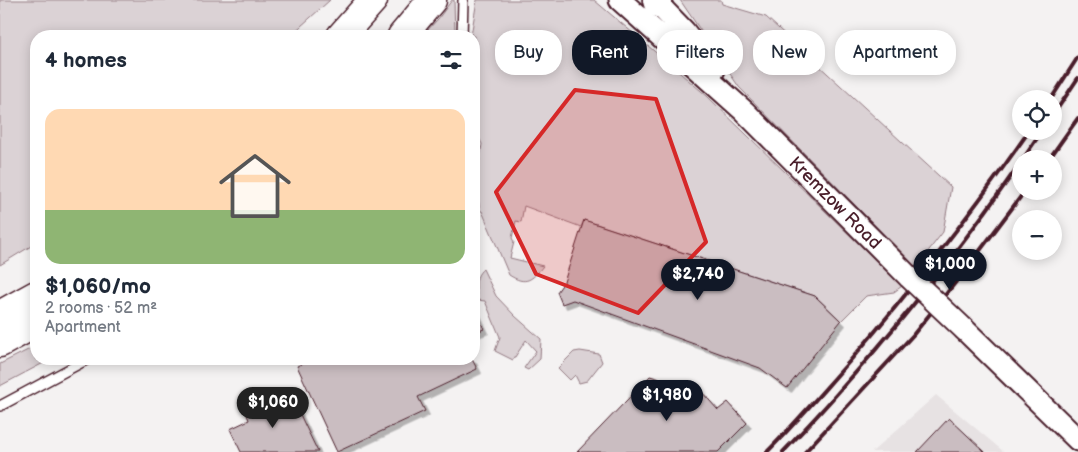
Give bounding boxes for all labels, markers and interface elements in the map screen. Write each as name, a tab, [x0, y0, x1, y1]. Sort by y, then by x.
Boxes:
chip: Buy	[495, 30, 562, 75]
chip: Rent	[572, 30, 647, 75]
chip: Filters	[657, 30, 743, 75]
chip: New	[753, 30, 825, 75]
chip: Apartment	[835, 30, 956, 75]
icon: filters	[437, 46, 465, 74]
text: 4 homes	[45, 48, 127, 73]
map controls	[1012, 90, 1062, 260]
button: locate	[1012, 90, 1062, 140]
icon: home	[210, 141, 300, 231]
button: +	[1012, 150, 1062, 200]
street label: Kremzow Road	[784, 152, 886, 254]
button: −	[1012, 210, 1062, 260]
pin: $1,000	[909, 248, 991, 291]
text: $1,000	[925, 255, 975, 274]
pin: $2,740	[657, 258, 739, 301]
text: $2,740	[672, 265, 724, 284]
text: $1,060/mo	[45, 274, 151, 299]
text: 2 rooms · 52 m²	[45, 299, 157, 318]
text: Apartment	[45, 318, 121, 337]
pin: $1,980	[626, 380, 708, 422]
pin: $1,060	[232, 386, 314, 429]
text: $1,980	[642, 386, 692, 405]
text: $1,060	[248, 393, 298, 412]

